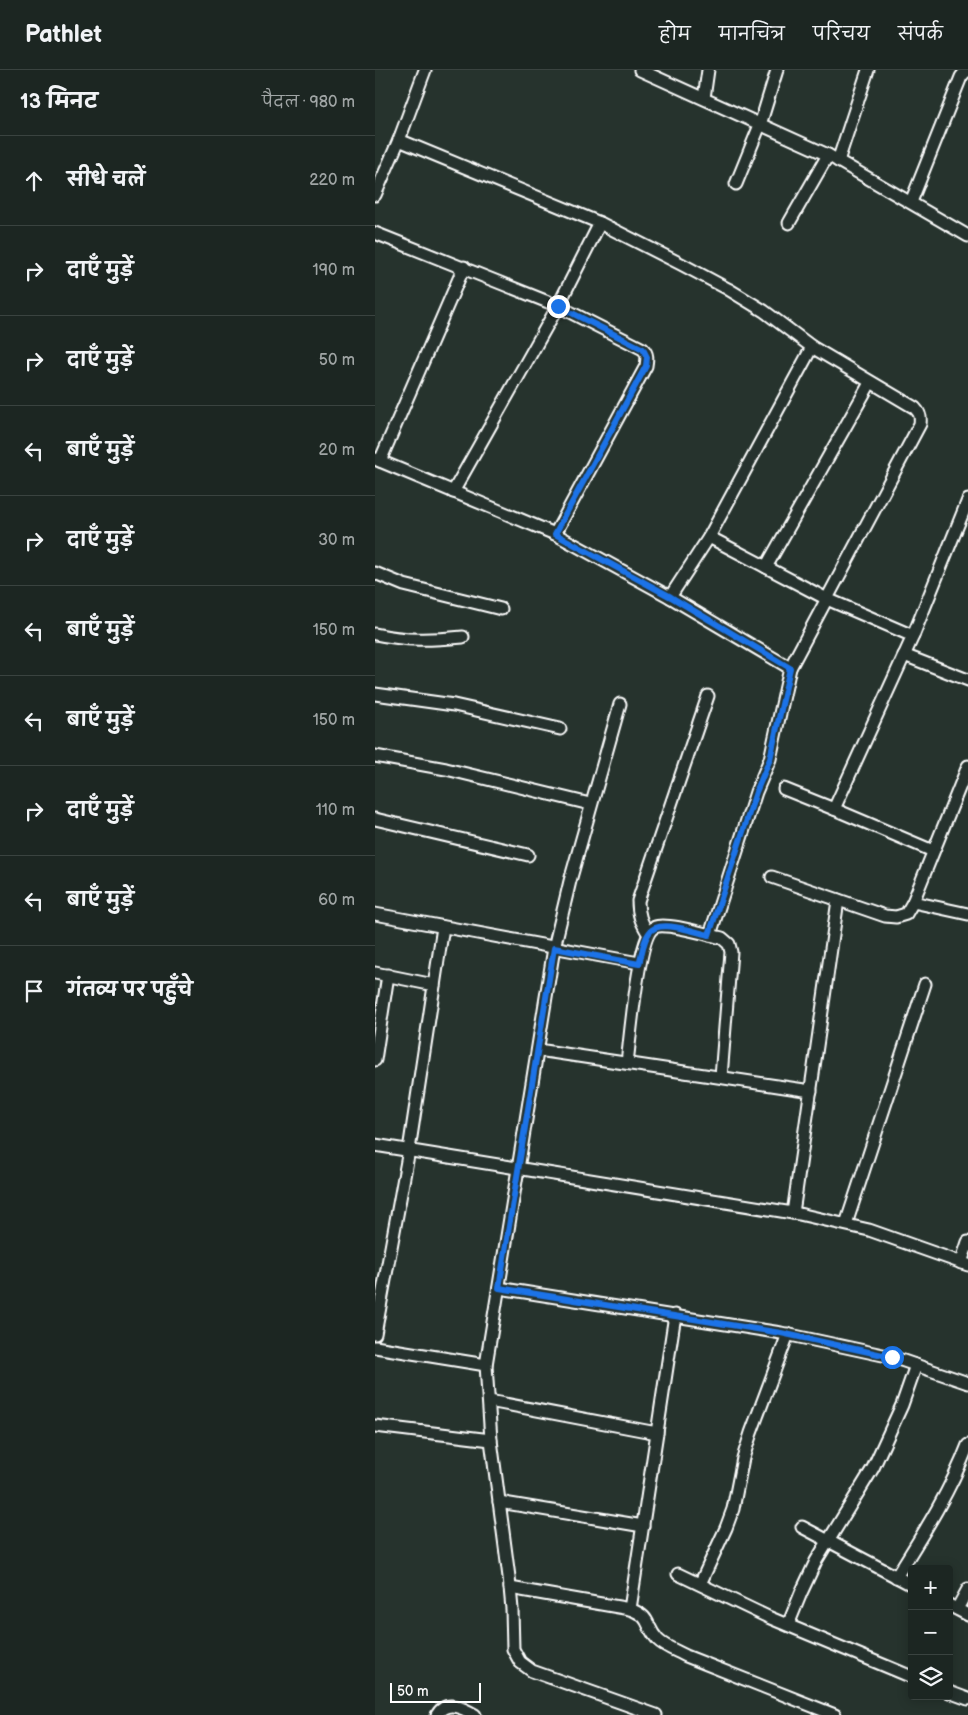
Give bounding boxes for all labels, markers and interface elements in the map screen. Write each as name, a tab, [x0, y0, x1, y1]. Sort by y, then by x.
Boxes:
text: Pathlet	[25, 20, 102, 49]
text: होम	[659, 24, 691, 45]
text: मानचित्र	[719, 24, 785, 45]
text: परिचय	[813, 24, 870, 45]
text: संपर्क	[898, 24, 943, 45]
text: 13 मिनट	[20, 89, 98, 114]
text: पैदल · 980 m	[262, 93, 355, 112]
icon: ahead	[20, 167, 48, 195]
text: सीधे चलें	[67, 169, 145, 192]
text: 220 m	[309, 171, 355, 190]
icon: right	[20, 257, 48, 285]
text: दाएँ मुड़ें	[67, 259, 133, 282]
text: 190 m	[313, 261, 355, 280]
route end	[547, 295, 570, 318]
icon: right	[20, 347, 48, 375]
text: दाएँ मुड़ें	[67, 349, 133, 372]
text: 50 m	[319, 351, 355, 370]
icon: left	[20, 437, 48, 465]
text: बाएँ मुड़ें	[67, 439, 134, 462]
text: 20 m	[319, 441, 355, 460]
icon: right	[20, 527, 48, 555]
text: दाएँ मुड़ें	[67, 529, 133, 552]
text: 30 m	[318, 531, 355, 550]
icon: left	[20, 617, 48, 645]
text: बाएँ मुड़ें	[67, 619, 134, 642]
text: 150 m	[313, 621, 355, 640]
icon: left	[20, 707, 48, 735]
text: बाएँ मुड़ें	[67, 709, 134, 732]
text: 150 m	[313, 711, 355, 730]
icon: right	[20, 797, 48, 825]
text: दाएँ मुड़ें	[67, 799, 133, 822]
text: 110 m	[316, 801, 355, 820]
icon: left	[20, 887, 48, 915]
text: बाएँ मुड़ें	[67, 889, 134, 912]
text: 60 m	[318, 891, 355, 910]
icon: arrive	[20, 977, 48, 1005]
text: गंतव्य पर पहुँचे	[67, 979, 193, 1002]
route start	[881, 1346, 904, 1369]
map controls	[908, 1565, 953, 1700]
button: +	[908, 1565, 953, 1610]
button: −	[908, 1610, 953, 1655]
button: layers	[908, 1655, 953, 1700]
scale bar	[390, 1680, 481, 1703]
text: 50 m	[397, 1683, 429, 1700]

